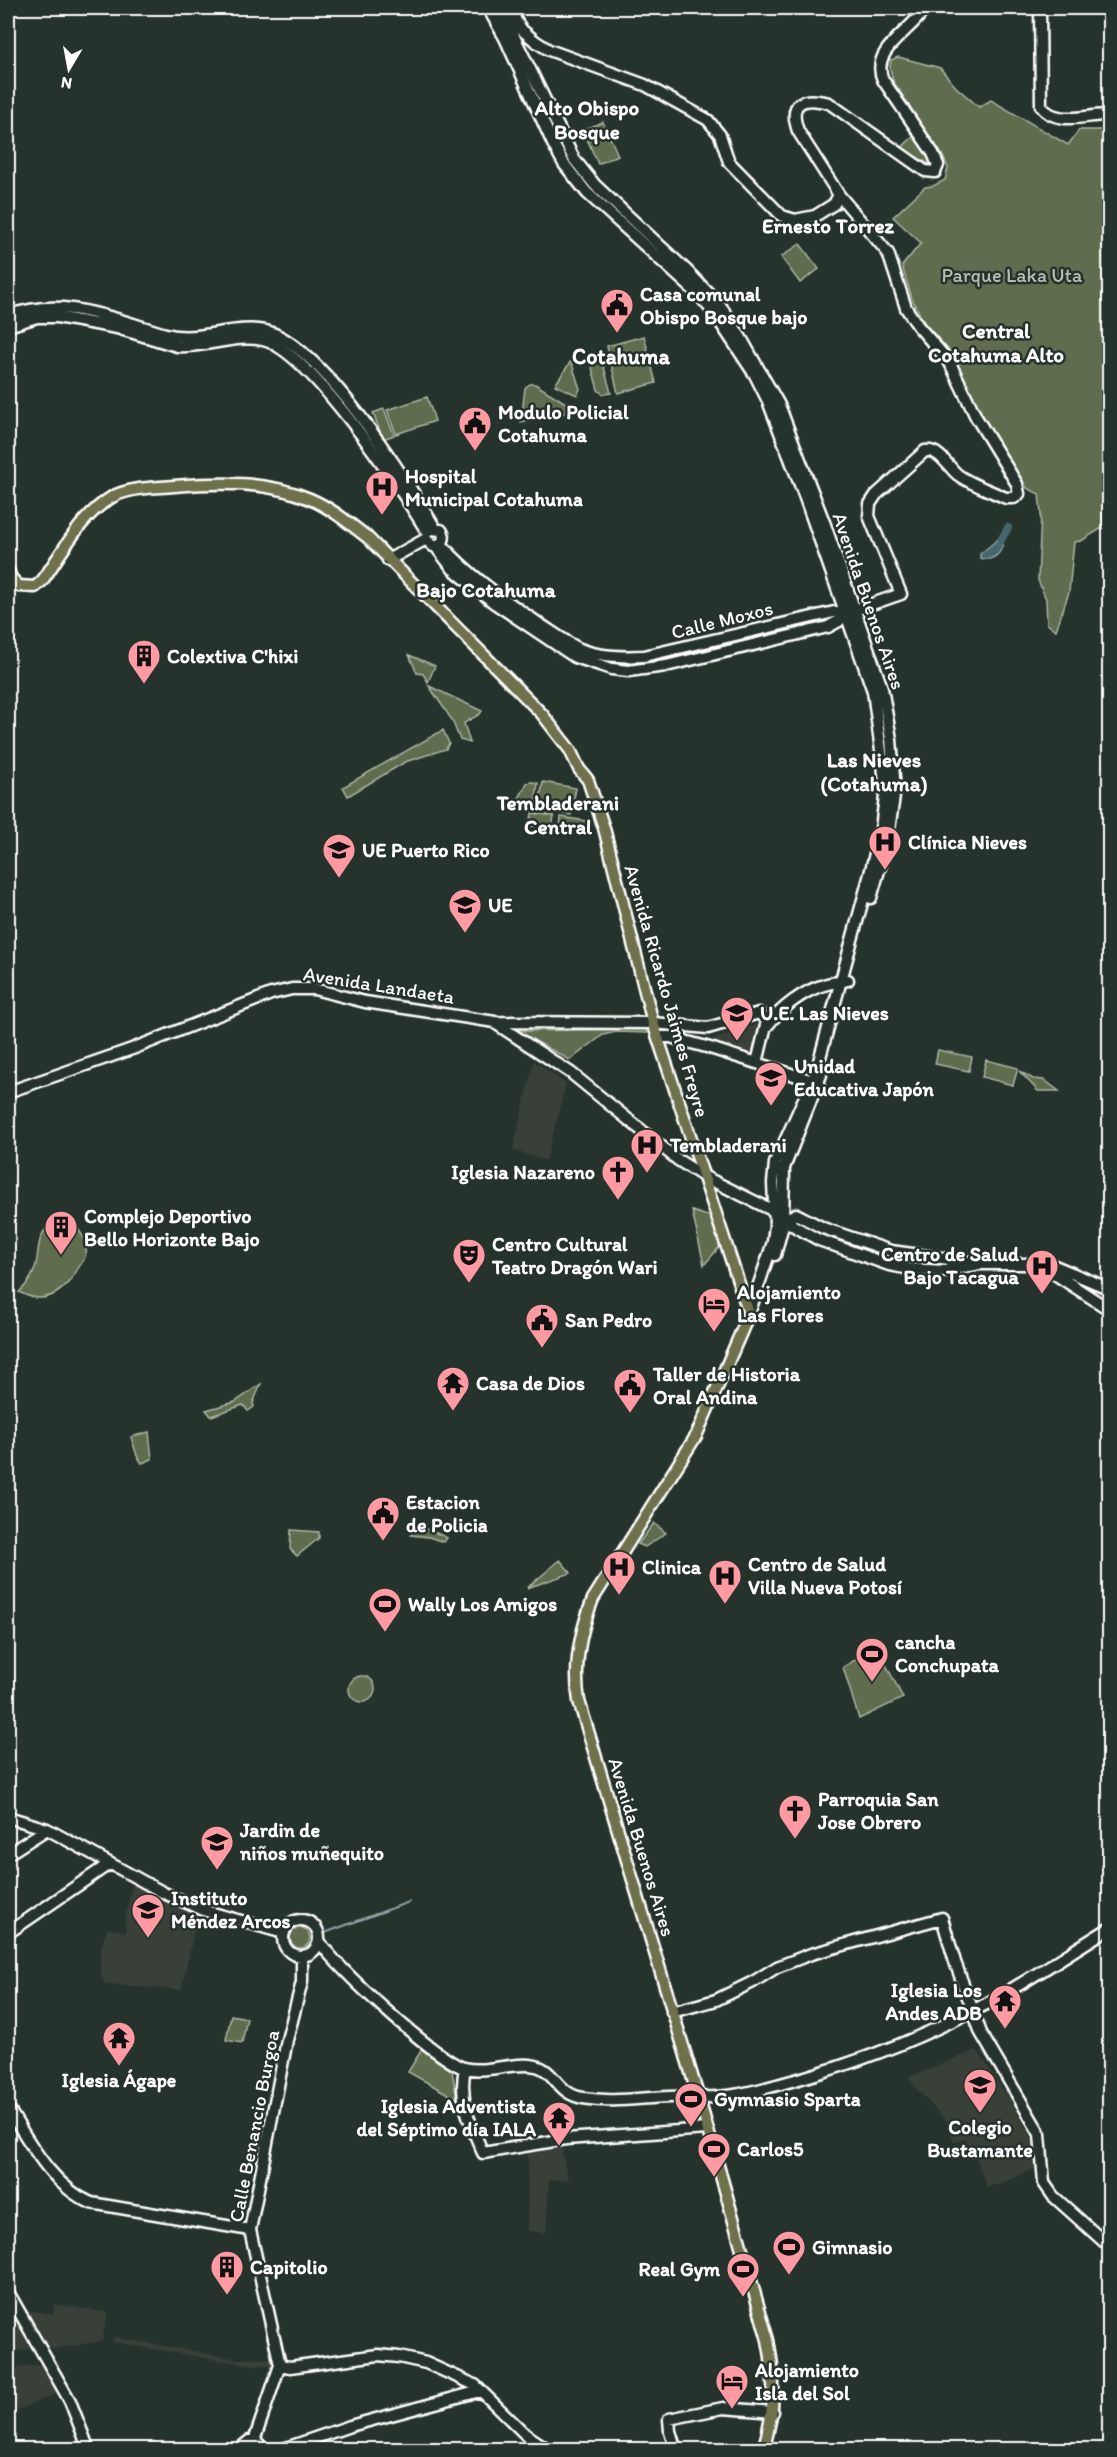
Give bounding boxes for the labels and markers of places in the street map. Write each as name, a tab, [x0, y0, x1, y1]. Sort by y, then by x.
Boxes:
place label: Casa comunal Obispo Bosque bajo	[640, 282, 807, 330]
public building icon: Casa comunal Obispo Bosque bajo	[599, 287, 635, 334]
place label: Modulo Policial Cotahuma	[498, 400, 629, 447]
public building icon: Modulo Policial Cotahuma	[457, 405, 493, 452]
place label: Hospital Municipal Cotahuma	[405, 464, 583, 512]
hospital icon: Hospital Municipal Cotahuma	[364, 469, 400, 516]
building icon: Colextiva C'hixi	[126, 638, 162, 685]
place label: Colextiva C'hixi	[167, 644, 298, 668]
hospital icon: Clínica Nieves	[867, 824, 903, 871]
place label: Clínica Nieves	[908, 830, 1027, 854]
school or university icon: UE Puerto Rico	[321, 832, 357, 879]
place label: UE Puerto Rico	[362, 838, 490, 862]
school or university icon: UE	[447, 887, 483, 934]
place label: UE	[488, 893, 512, 917]
school or university icon: U.E. Las Nieves	[719, 995, 755, 1042]
place label: U.E. Las Nieves	[760, 1001, 889, 1025]
place label: Unidad Educativa Japón	[794, 1054, 934, 1102]
school or university icon: Unidad Educativa Japón	[753, 1060, 789, 1107]
hospital icon: Tembladerani	[629, 1127, 665, 1174]
place label: Tembladerani	[669, 1133, 787, 1157]
church icon: Iglesia Nazareno	[600, 1154, 636, 1201]
place label: Iglesia Nazareno	[451, 1160, 595, 1185]
place label: Complejo Deportivo Bello Horizonte Bajo	[84, 1204, 260, 1252]
building icon: Complejo Deportivo Bello Horizonte Bajo	[43, 1209, 79, 1256]
place label: Centro Cultural Teatro Dragón Wari	[491, 1232, 658, 1280]
theatre icon: Centro Cultural Teatro Dragón Wari	[451, 1237, 487, 1284]
place label: Centro de Salud Bajo Tacagua	[881, 1242, 1020, 1290]
hospital icon: Centro de Salud Bajo Tacagua	[1024, 1248, 1060, 1295]
place label: Alojamiento Las Flores	[736, 1280, 841, 1327]
hotel icon: Alojamiento Las Flores	[696, 1286, 732, 1333]
public building icon: San Pedro	[524, 1302, 560, 1349]
place label: San Pedro	[565, 1308, 652, 1332]
place label: Taller de Historia Oral Andina	[652, 1362, 801, 1409]
temple icon: Casa de Dios	[435, 1365, 471, 1412]
public building icon: Taller de Historia Oral Andina	[612, 1367, 648, 1414]
place label: Casa de Dios	[476, 1371, 585, 1395]
place label: Estacion de Policia	[406, 1490, 488, 1537]
public building icon: Estacion de Policia	[365, 1495, 401, 1542]
hospital icon: Clinica	[601, 1549, 637, 1596]
place label: Centro de Salud Villa Nueva Potosí	[748, 1552, 903, 1599]
place label: Clinica	[642, 1555, 702, 1579]
hospital icon: Centro de Salud Villa Nueva Potosí	[707, 1558, 743, 1605]
sports icon: Wally Los Amigos	[367, 1586, 403, 1633]
place label: Wally Los Amigos	[408, 1592, 557, 1617]
place label: cancha Conchupata	[895, 1630, 999, 1678]
sports icon: cancha Conchupata	[854, 1636, 890, 1683]
place label: Parroquia San Jose Obrero	[817, 1787, 939, 1834]
church icon: Parroquia San Jose Obrero	[777, 1793, 813, 1840]
place label: Jardin de niños muñequito	[239, 1818, 384, 1866]
school or university icon: Jardin de niños muñequito	[199, 1824, 235, 1871]
place label: Instituto Méndez Arcos	[171, 1886, 291, 1933]
school or university icon: Instituto Méndez Arcos	[130, 1892, 166, 1939]
place label: Iglesia Los Andes ADB	[884, 1978, 982, 2025]
temple icon: Iglesia Los Andes ADB	[987, 1983, 1023, 2030]
temple icon: Iglesia Ágape	[101, 2020, 137, 2067]
school or university icon: Colegio Bustamante	[962, 2067, 998, 2114]
place label: Iglesia Ágape	[62, 2068, 177, 2093]
sports icon: Gymnasio Sparta	[673, 2081, 709, 2128]
place label: Gymnasio Sparta	[714, 2087, 861, 2112]
place label: Iglesia Adventista del Séptimo día IALA	[357, 2094, 537, 2142]
temple icon: Iglesia Adventista del Séptimo día IALA	[541, 2100, 577, 2147]
place label: Colegio Bustamante	[927, 2115, 1033, 2162]
sports icon: Carlos5	[696, 2131, 732, 2178]
place label: Carlos5	[737, 2137, 804, 2161]
sports icon: Gimnasio	[771, 2229, 807, 2276]
place label: Gimnasio	[812, 2235, 893, 2259]
building icon: Capitolio	[209, 2249, 245, 2296]
sports icon: Real Gym	[725, 2251, 761, 2298]
place label: Capitolio	[250, 2255, 328, 2280]
place label: Real Gym	[638, 2257, 720, 2282]
place label: Alojamiento Isla del Sol	[754, 2358, 859, 2405]
hotel icon: Alojamiento Isla del Sol	[714, 2363, 750, 2410]

